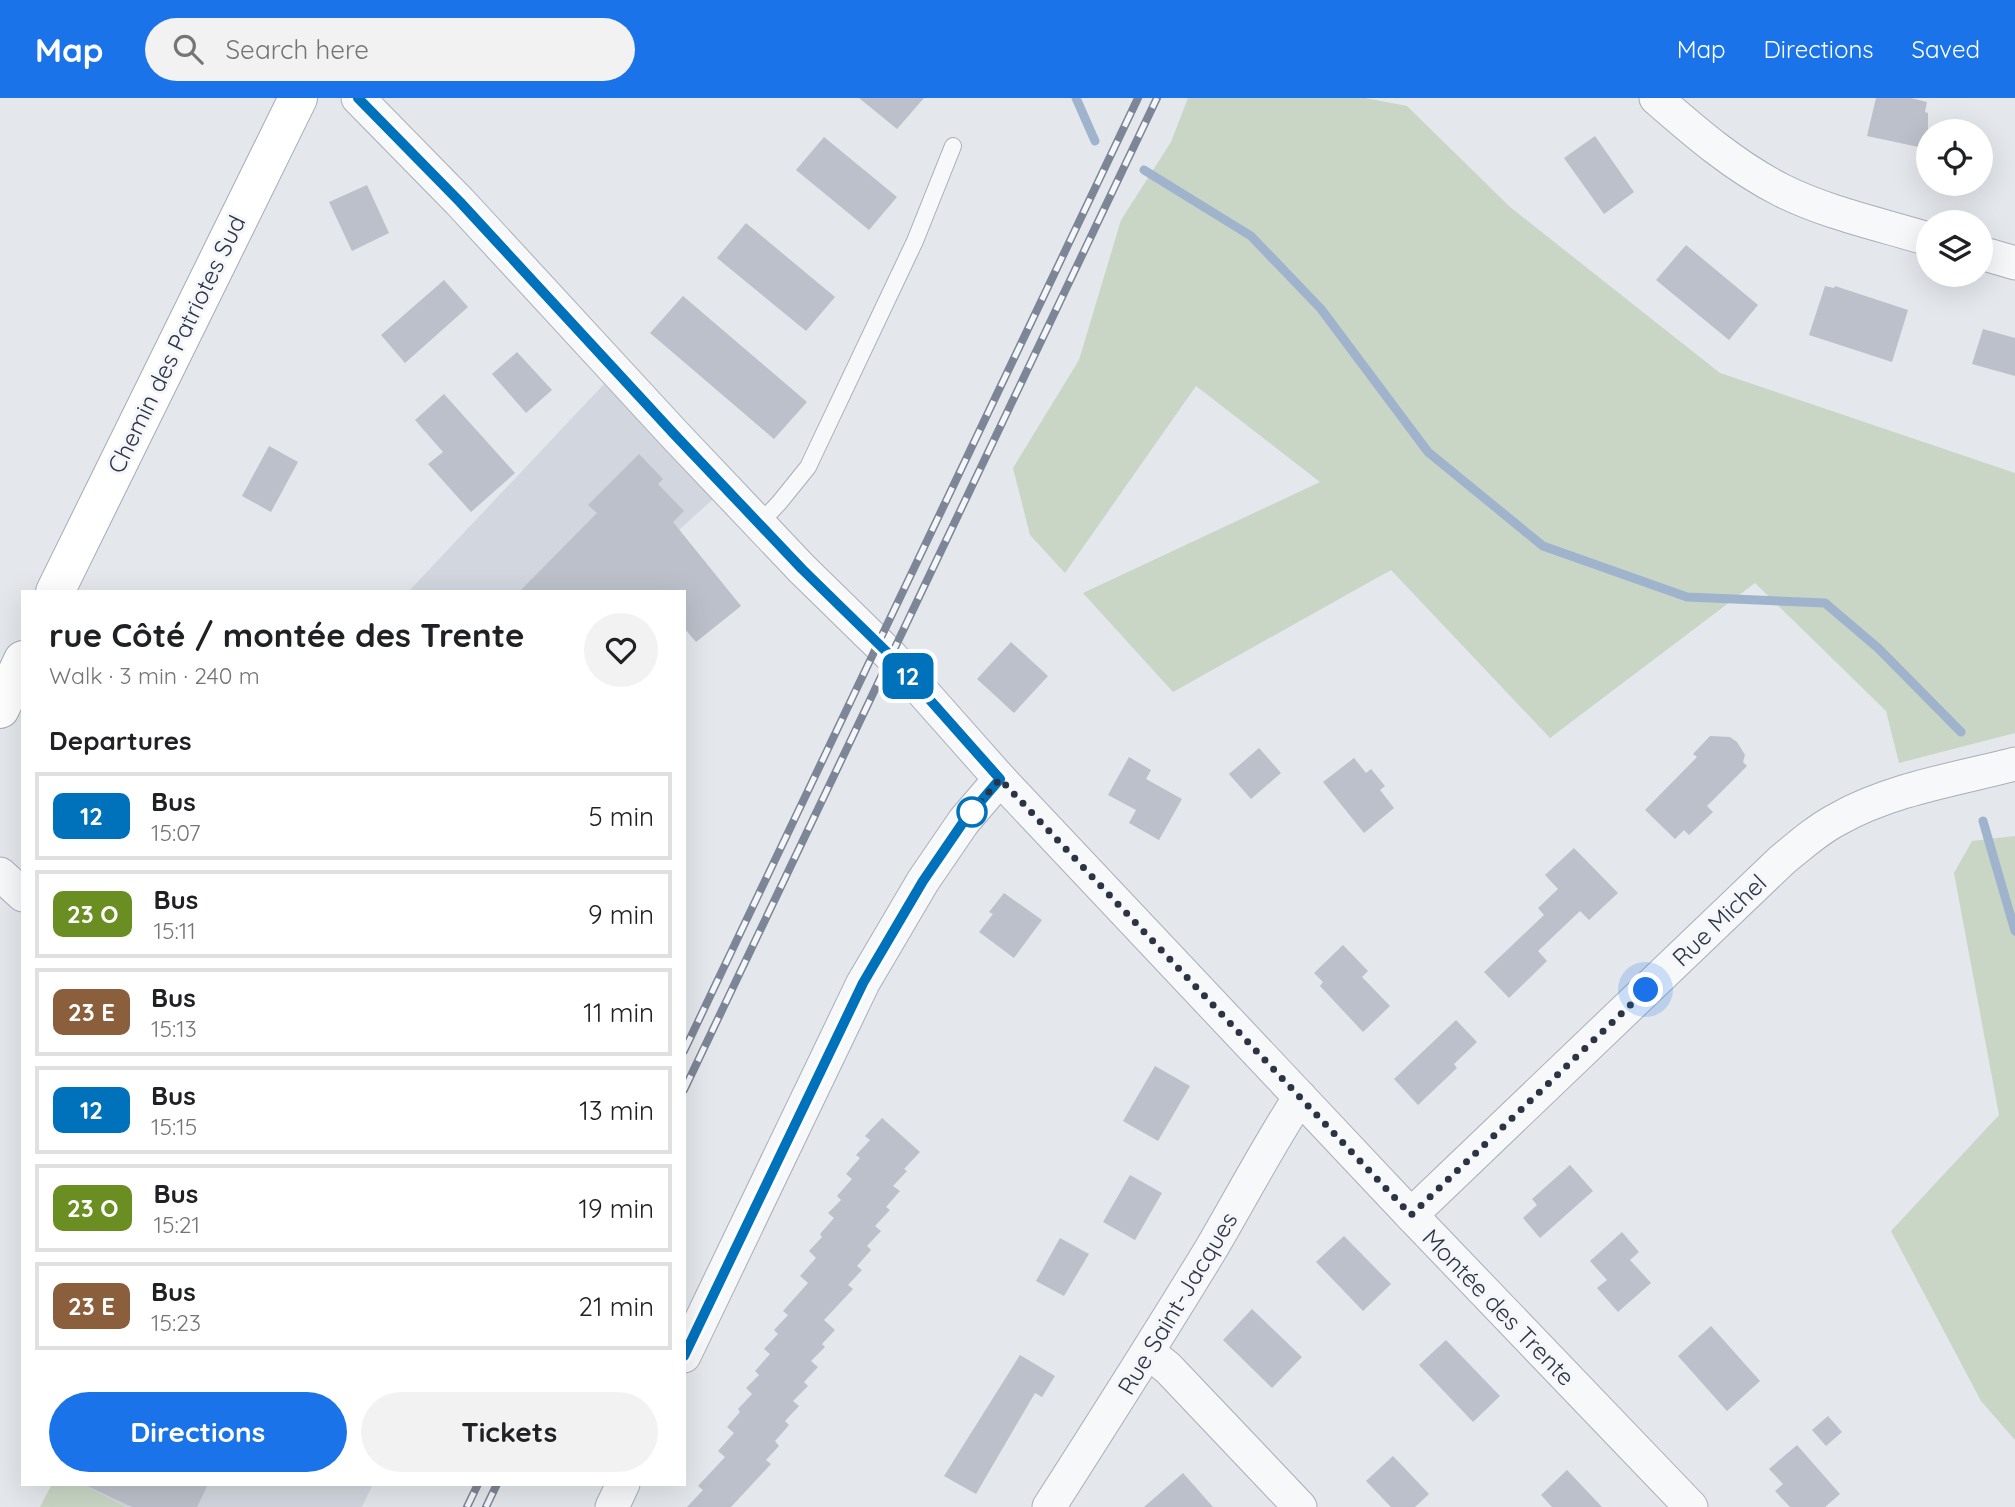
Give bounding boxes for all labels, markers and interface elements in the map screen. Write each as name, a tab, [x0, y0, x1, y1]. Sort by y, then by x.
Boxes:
search box	[145, 18, 635, 81]
text: Map	[35, 29, 103, 70]
icon: search	[169, 30, 207, 68]
text: Search here	[225, 33, 369, 66]
text: Map	[1677, 34, 1726, 64]
text: Directions	[1764, 34, 1874, 64]
text: Saved	[1912, 34, 1980, 64]
map controls	[1916, 119, 1993, 287]
button: locate	[1916, 119, 1993, 196]
street label: Chemin des Patriotes Sud	[100, 210, 252, 478]
button: layers	[1916, 210, 1993, 287]
button: heart	[584, 613, 658, 687]
text: rue Côté / montée des Trente	[49, 614, 524, 655]
line badge: 12	[876, 653, 940, 699]
text: Walk · 3 min · 240 m	[49, 661, 260, 690]
text: 12	[897, 661, 920, 691]
text: Departures	[49, 724, 192, 757]
text: Bus	[151, 785, 196, 818]
unlabelled marker	[957, 797, 987, 827]
text: 5 min	[588, 800, 654, 833]
text: 12	[80, 801, 103, 831]
text: 15:07	[151, 818, 201, 847]
street label: Rue Michel	[1666, 868, 1772, 972]
text: Bus	[153, 883, 198, 916]
text: 9 min	[588, 898, 654, 931]
text: 23 O	[67, 899, 118, 929]
text: 15:11	[153, 916, 196, 945]
your location	[1628, 972, 1663, 1007]
text: Bus	[151, 981, 196, 1014]
text: 11 min	[583, 996, 654, 1029]
text: 23 E	[68, 997, 115, 1027]
text: 15:13	[151, 1014, 197, 1043]
text: Bus	[151, 1079, 196, 1112]
text: 13 min	[579, 1094, 654, 1127]
text: 12	[80, 1095, 103, 1125]
text: 15:15	[151, 1112, 197, 1141]
text: Bus	[153, 1177, 198, 1210]
text: 19 min	[578, 1192, 654, 1225]
text: 23 O	[67, 1193, 118, 1223]
street label: Rue Saint-Jacques	[1111, 1206, 1243, 1400]
text: 15:21	[153, 1210, 200, 1239]
street label: Montée des Trente	[1416, 1222, 1582, 1392]
text: Bus	[151, 1275, 196, 1308]
text: 21 min	[579, 1290, 654, 1323]
text: 23 E	[68, 1291, 115, 1321]
text: 15:23	[151, 1308, 201, 1337]
button: Directions	[49, 1392, 347, 1472]
button: Tickets	[361, 1392, 658, 1472]

